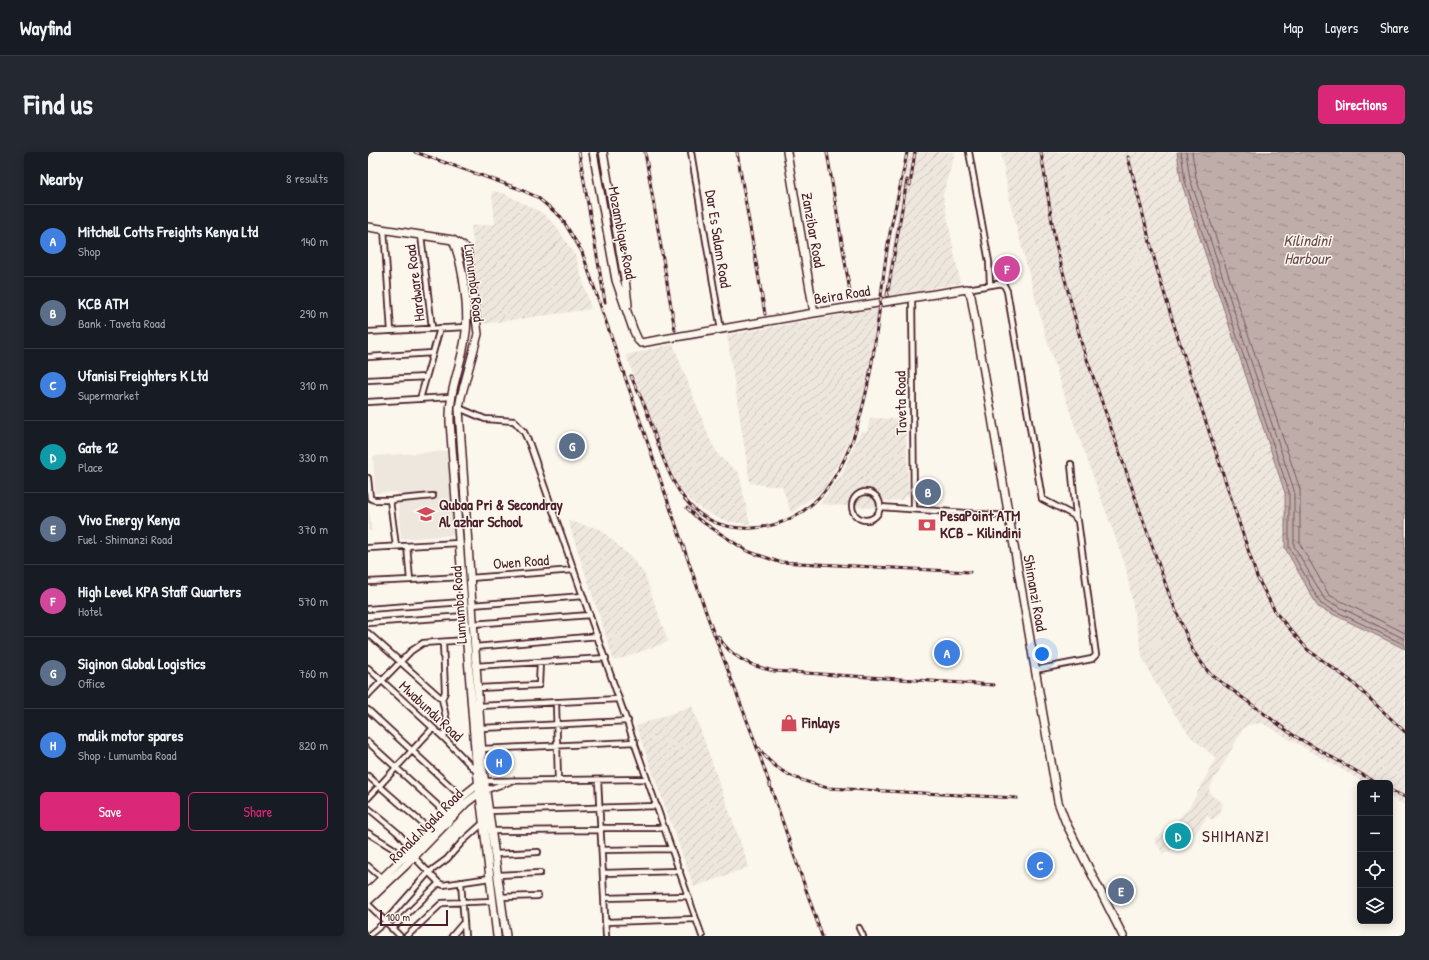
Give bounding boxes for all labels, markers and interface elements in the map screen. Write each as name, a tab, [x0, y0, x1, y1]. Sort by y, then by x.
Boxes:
text: Wayfind	[20, 15, 71, 41]
text: Map	[1283, 18, 1303, 37]
text: Layers	[1325, 18, 1358, 37]
text: Share	[1380, 18, 1409, 37]
text: Find us	[24, 85, 93, 123]
button: Directions	[1318, 85, 1405, 124]
text: Nearby	[40, 167, 83, 190]
text: 8 results	[286, 169, 328, 187]
street label: Mozambique Road	[603, 185, 642, 281]
street label: Dar Es Salam Road	[700, 188, 737, 290]
street label: Zanzibar Road	[797, 191, 830, 269]
text: Mitchell Cotts Freights Kenya Ltd	[78, 221, 258, 242]
water label: Kilindini Harbour	[1283, 229, 1332, 269]
text: A	[50, 232, 56, 250]
text: 140 m	[301, 232, 328, 250]
text: Shop	[78, 242, 100, 260]
street label: Hardware Road	[399, 243, 430, 323]
street label: Lumumba Road	[459, 243, 490, 323]
pin: F	[994, 254, 1020, 284]
street label: Beira Road	[812, 280, 872, 309]
text: KCB ATM	[78, 293, 128, 314]
text: B	[50, 304, 56, 322]
text: 290 m	[299, 304, 328, 322]
text: Bank · Taveta Road	[78, 314, 165, 332]
text: Ufanisi Freighters K Ltd	[78, 365, 208, 386]
street label: Taveta Road	[889, 371, 912, 435]
text: C	[49, 376, 57, 394]
text: 310 m	[300, 376, 328, 394]
text: Supermarket	[78, 386, 139, 404]
pin: G	[559, 431, 585, 461]
text: Gate 12	[78, 437, 118, 458]
text: D	[50, 448, 56, 466]
text: 330 m	[299, 448, 328, 466]
text: Place	[78, 458, 103, 476]
pin: B	[915, 477, 941, 507]
place label: Qubaa Pri & Secondray Al azhar School	[439, 494, 563, 532]
school or university icon: Qubaa Pri & Secondray Al azhar School	[416, 504, 436, 524]
place label: PesaPoint ATM KCB - Kilindini	[940, 505, 1021, 543]
text: Vivo Energy Kenya	[78, 509, 180, 530]
bank icon: PesaPoint ATM KCB - Kilindini	[917, 515, 937, 535]
text: E	[50, 520, 56, 538]
text: 370 m	[298, 520, 328, 538]
text: Fuel · Shimanzi Road	[78, 530, 172, 548]
street label: Owen Road	[492, 549, 550, 574]
street label: Shimanzi Road	[1018, 553, 1053, 633]
street label: Lumumba Road	[445, 565, 472, 645]
text: High Level KPA Staff Quarters	[78, 581, 241, 602]
text: F	[51, 592, 55, 610]
text: 570 m	[298, 592, 328, 610]
text: Hotel	[78, 602, 102, 620]
pin: A	[934, 638, 960, 668]
your location	[1032, 644, 1052, 664]
text: Siginon Global Logistics	[78, 653, 206, 674]
text: G	[50, 664, 56, 682]
text: 760 m	[299, 664, 328, 682]
text: Office	[78, 674, 105, 692]
street label: Mwabundu Road	[395, 675, 468, 746]
place label: Finlays	[801, 712, 840, 734]
shop icon: Finlays	[779, 713, 799, 733]
text: malik motor spares	[78, 725, 183, 746]
text: H	[50, 736, 56, 754]
text: 820 m	[299, 736, 328, 754]
text: Shop · Lumumba Road	[78, 746, 176, 764]
pin: H	[486, 747, 512, 777]
map controls	[1357, 780, 1393, 924]
button: +	[1357, 780, 1393, 816]
street label: Ronald Ngala Road	[384, 784, 468, 867]
button: Save	[40, 792, 180, 831]
button: Share	[188, 792, 328, 831]
button: −	[1357, 816, 1393, 852]
pin: D	[1165, 821, 1191, 851]
district label: SHIMANZI	[1202, 824, 1270, 847]
pin: C	[1027, 850, 1053, 880]
button: locate	[1357, 852, 1393, 888]
pin: E	[1108, 876, 1134, 906]
button: layers	[1357, 888, 1393, 924]
scale bar	[380, 908, 448, 927]
text: 100 m	[386, 910, 410, 924]

